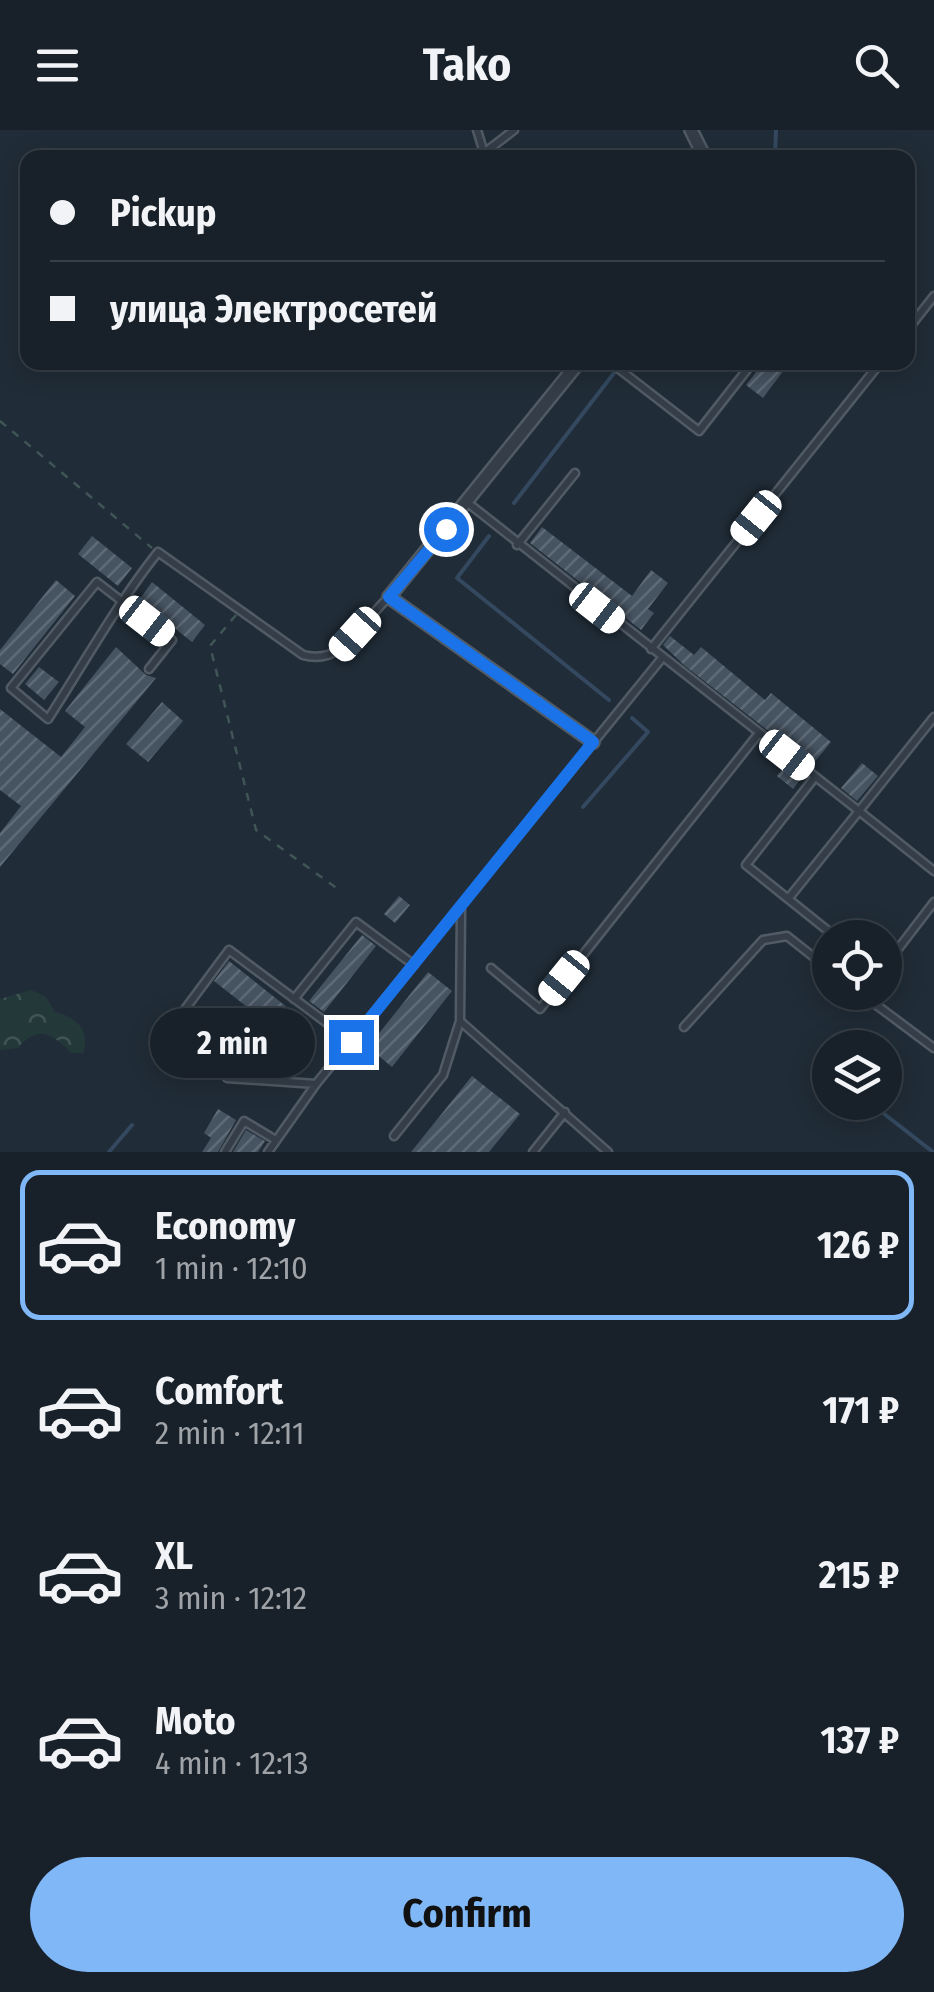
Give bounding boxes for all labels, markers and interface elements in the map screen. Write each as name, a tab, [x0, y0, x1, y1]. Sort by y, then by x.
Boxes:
icon: menu	[30, 38, 85, 93]
text: Tako	[423, 38, 511, 92]
icon: search	[849, 38, 904, 93]
text: Pickup	[110, 190, 216, 236]
text: улица Электросетей	[110, 286, 437, 332]
car	[725, 485, 787, 551]
route start	[424, 507, 469, 552]
car	[564, 578, 630, 638]
car	[114, 591, 180, 651]
car	[324, 602, 386, 666]
car	[754, 725, 820, 785]
map controls	[812, 920, 902, 1120]
button: locate	[812, 920, 902, 1010]
car	[533, 945, 595, 1011]
callout: 2 min	[151, 1007, 316, 1077]
route end	[329, 1020, 374, 1065]
text: 2 min	[197, 1024, 268, 1062]
button: layers	[812, 1030, 902, 1120]
icon: car	[35, 1200, 125, 1290]
text: Economy	[155, 1203, 295, 1249]
text: 126 ₽	[817, 1222, 899, 1268]
text: 1 min · 12:10	[155, 1249, 308, 1287]
icon: car	[35, 1365, 125, 1455]
text: Comfort	[155, 1368, 283, 1414]
text: 171 ₽	[822, 1387, 899, 1433]
text: 2 min · 12:11	[155, 1414, 305, 1452]
icon: car	[35, 1530, 125, 1620]
text: XL	[155, 1533, 193, 1579]
text: 215 ₽	[819, 1552, 899, 1598]
text: 3 min · 12:12	[155, 1579, 307, 1617]
icon: car	[35, 1695, 125, 1785]
text: Moto	[155, 1698, 236, 1744]
text: 137 ₽	[820, 1717, 899, 1763]
text: 4 min · 12:13	[155, 1744, 308, 1782]
button: Confirm	[30, 1857, 904, 1972]

